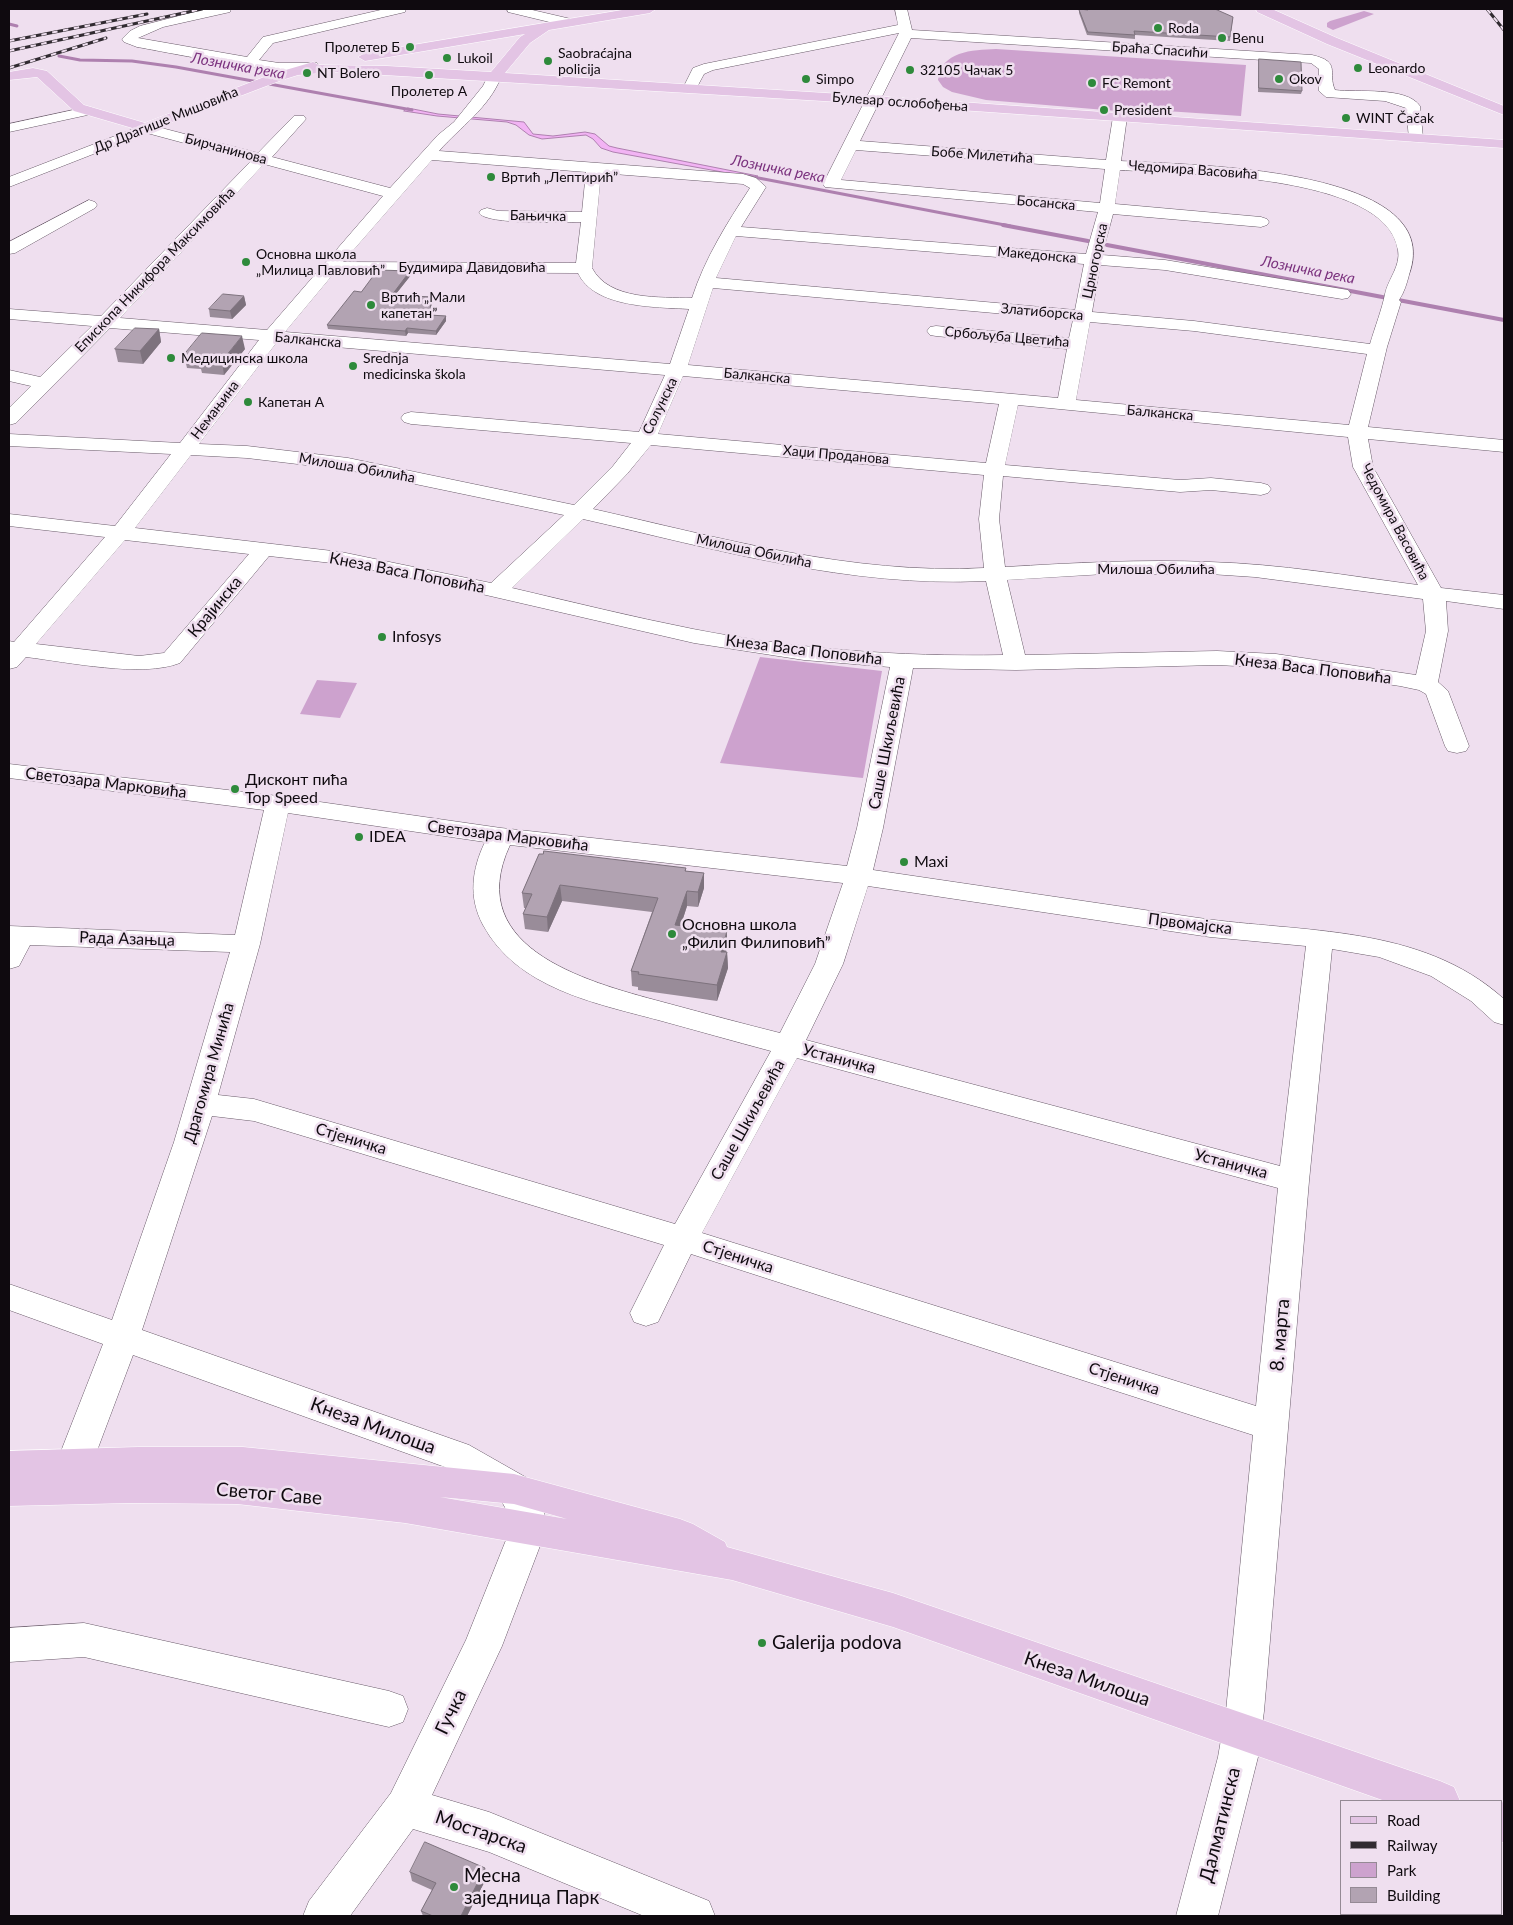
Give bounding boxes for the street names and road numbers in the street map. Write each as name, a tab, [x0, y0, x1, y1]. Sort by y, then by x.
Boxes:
street label: Браћа Спасићи	[1111, 38, 1209, 62]
street label: Др Драгише Мишовића	[91, 83, 241, 157]
street label: Булевар ослобођења	[831, 89, 969, 115]
street label: Бирчанинова	[183, 130, 269, 168]
street label: Бобе Милетића	[930, 143, 1034, 167]
street label: Чедомира Васовића	[1128, 157, 1258, 183]
street label: Епископа Никифора Максимовића	[71, 184, 239, 356]
street label: Босанска	[1016, 192, 1076, 214]
street label: Бањичка	[510, 207, 566, 225]
street label: Црногорска	[1079, 222, 1111, 300]
street label: Македонска	[997, 243, 1077, 267]
street label: Будимира Давидовића	[398, 259, 546, 275]
street label: Златиборска	[1000, 300, 1084, 324]
street label: Србољуба Цветића	[944, 323, 1070, 351]
street label: Балканска	[274, 329, 342, 351]
street label: Балканска	[723, 365, 791, 387]
street label: Солунска	[639, 375, 681, 437]
street label: Немањина	[188, 377, 242, 443]
street label: Балканска	[1126, 402, 1194, 424]
street label: Хаџи Проданова	[782, 442, 890, 468]
street label: Милоша Обилића	[298, 450, 416, 486]
street label: Чедомира Васовића	[1357, 461, 1433, 583]
street label: Милоша Обилића	[695, 531, 813, 571]
street label: Кнеза Васа Поповића	[328, 549, 486, 597]
street label: Милоша Обилића	[1097, 561, 1215, 577]
street label: Крајинска	[184, 573, 246, 641]
street label: Кнеза Васа Поповића	[724, 631, 884, 669]
street label: Кнеза Васа Поповића	[1233, 650, 1393, 688]
street label: Саше Шкиљевића	[865, 675, 909, 811]
street label: Светозара Марковића	[24, 764, 188, 802]
street label: Светозара Марковића	[426, 817, 590, 855]
street label: Првомајска	[1147, 909, 1233, 939]
street label: Рада Азањца	[79, 928, 175, 950]
street label: Драгомира Минића	[180, 1001, 238, 1145]
street label: Устаничка	[800, 1040, 878, 1078]
street label: Саше Шкиљевића	[707, 1056, 789, 1184]
street label: Стјеничка	[313, 1119, 389, 1159]
street label: Устаничка	[1192, 1145, 1270, 1183]
street label: Стјеничка	[700, 1237, 776, 1277]
street label: 8. марта	[1265, 1298, 1295, 1372]
street label: Стјеничка	[1086, 1359, 1162, 1399]
street label: Кнеза Милоша	[307, 1393, 439, 1459]
street label: Светог Саве	[215, 1478, 323, 1510]
street label: Кнеза Милоша	[1021, 1647, 1153, 1711]
street label: Гучка	[430, 1686, 472, 1738]
street label: Далматинска	[1195, 1765, 1245, 1885]
street label: Мостарска	[432, 1806, 530, 1858]

